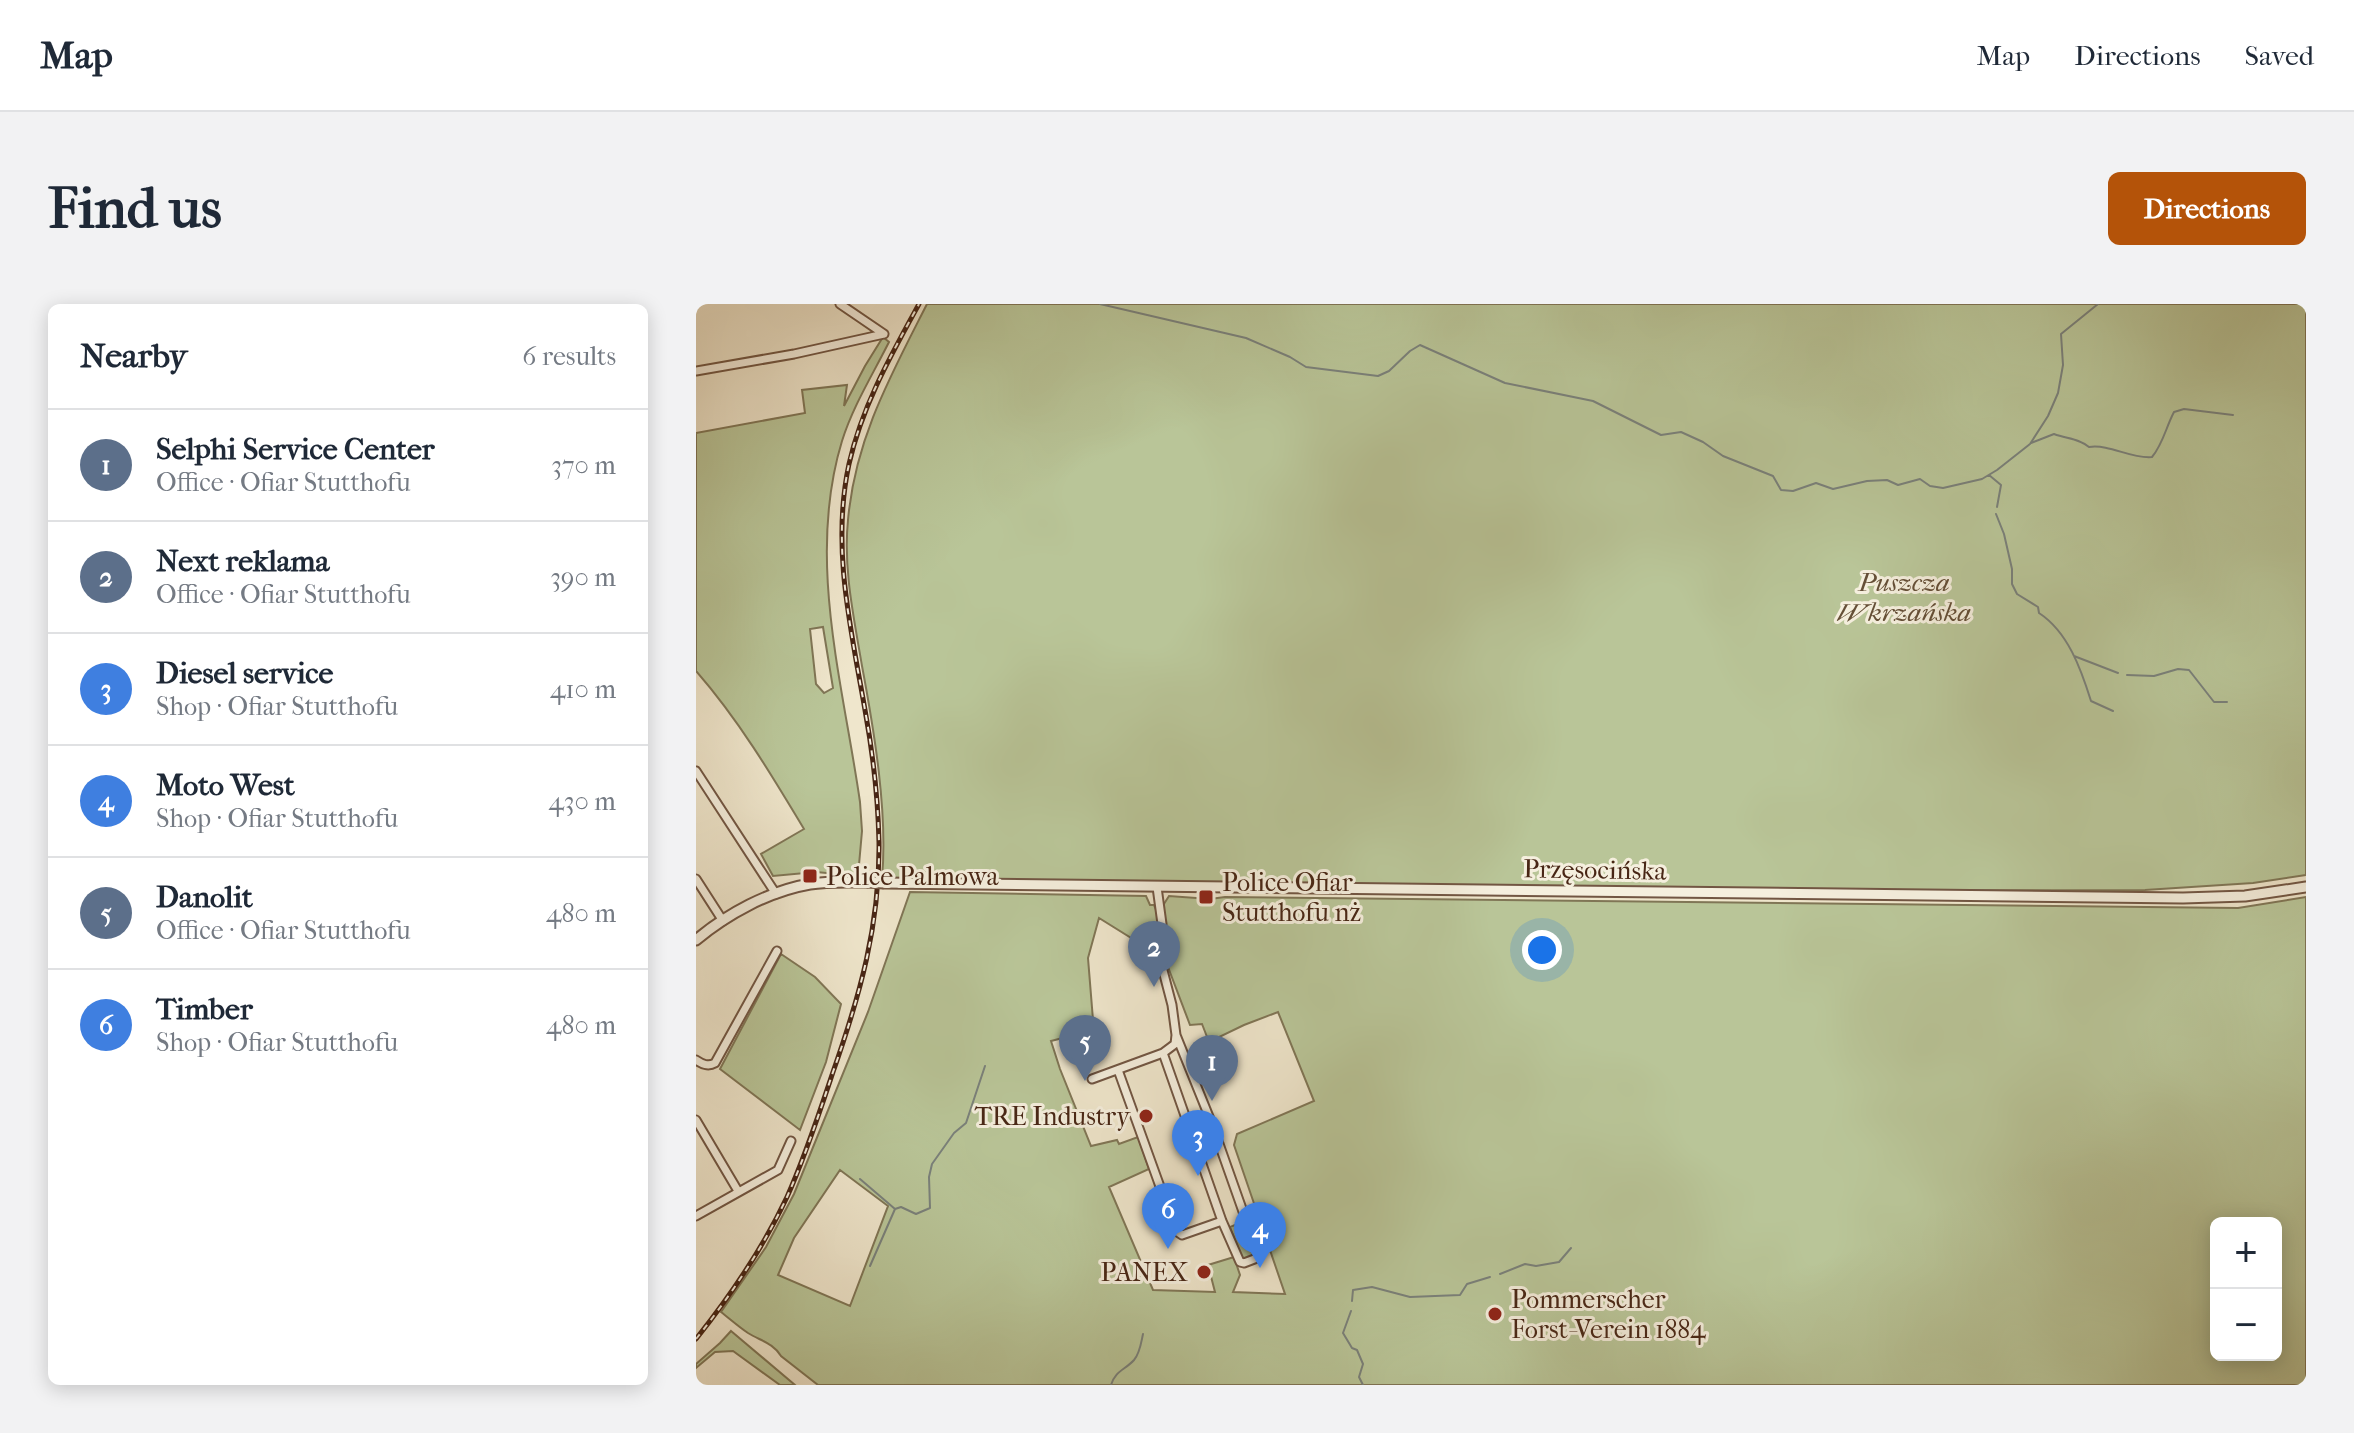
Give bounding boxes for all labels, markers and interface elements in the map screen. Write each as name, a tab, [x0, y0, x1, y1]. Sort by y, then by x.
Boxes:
text: Map	[40, 33, 113, 78]
text: Map	[1977, 39, 2030, 72]
text: Directions	[2074, 39, 2201, 72]
text: Saved	[2245, 39, 2314, 72]
button: Directions	[2108, 172, 2306, 245]
text: Find us	[48, 176, 222, 241]
text: Nearby	[80, 336, 187, 376]
text: 6 results	[522, 341, 616, 372]
text: Selphi Service Center	[156, 432, 435, 467]
text: 1	[101, 450, 111, 481]
text: 370 m	[551, 450, 616, 481]
text: Office · Ofiar Stutthofu	[156, 467, 411, 498]
text: Next reklama	[156, 544, 329, 579]
text: 2	[99, 562, 113, 593]
text: 390 m	[550, 562, 616, 593]
park label: Puszcza Wkrzańska	[1837, 567, 1971, 628]
text: Office · Ofiar Stutthofu	[156, 579, 411, 610]
text: Diesel service	[156, 656, 333, 691]
text: 3	[101, 674, 111, 705]
text: 410 m	[550, 674, 616, 705]
text: Shop · Ofiar Stutthofu	[156, 691, 398, 722]
text: Moto West	[156, 768, 295, 803]
text: 4	[98, 786, 114, 817]
text: 430 m	[548, 786, 616, 817]
text: Shop · Ofiar Stutthofu	[156, 803, 398, 834]
street label: Przęsocińska	[1523, 853, 1668, 888]
place label: Police Palmowa	[826, 861, 1000, 892]
marker: Police Palmowa	[801, 867, 819, 885]
place label: Police Ofiar Stutthofu nż	[1222, 867, 1361, 928]
text: Danolit	[156, 880, 253, 915]
marker: Police Ofiar Stutthofu nż	[1197, 888, 1215, 906]
text: 5	[100, 898, 112, 929]
text: 480 m	[546, 898, 616, 929]
text: Office · Ofiar Stutthofu	[156, 915, 411, 946]
pin: 2	[1128, 921, 1180, 987]
your location	[1522, 930, 1562, 970]
text: Timber	[156, 992, 253, 1027]
text: 6	[99, 1010, 113, 1041]
text: 480 m	[546, 1010, 616, 1041]
pin: 5	[1059, 1015, 1111, 1081]
text: Shop · Ofiar Stutthofu	[156, 1027, 398, 1058]
pin: 1	[1186, 1035, 1238, 1101]
place label: TRE Industry	[974, 1101, 1131, 1132]
marker: TRE Industry	[1137, 1107, 1155, 1125]
pin: 3	[1172, 1110, 1224, 1176]
pin: 6	[1142, 1183, 1194, 1249]
pin: 4	[1234, 1202, 1286, 1268]
map controls	[2210, 1217, 2282, 1361]
button: +	[2210, 1217, 2282, 1289]
place label: PANEX	[1101, 1257, 1188, 1288]
marker: PANEX	[1195, 1263, 1213, 1281]
place label: Pommerscher Forst-Verein 1884	[1511, 1284, 1706, 1345]
button: −	[2210, 1289, 2282, 1361]
marker: Pommerscher Forst-Verein 1884	[1486, 1305, 1504, 1323]

